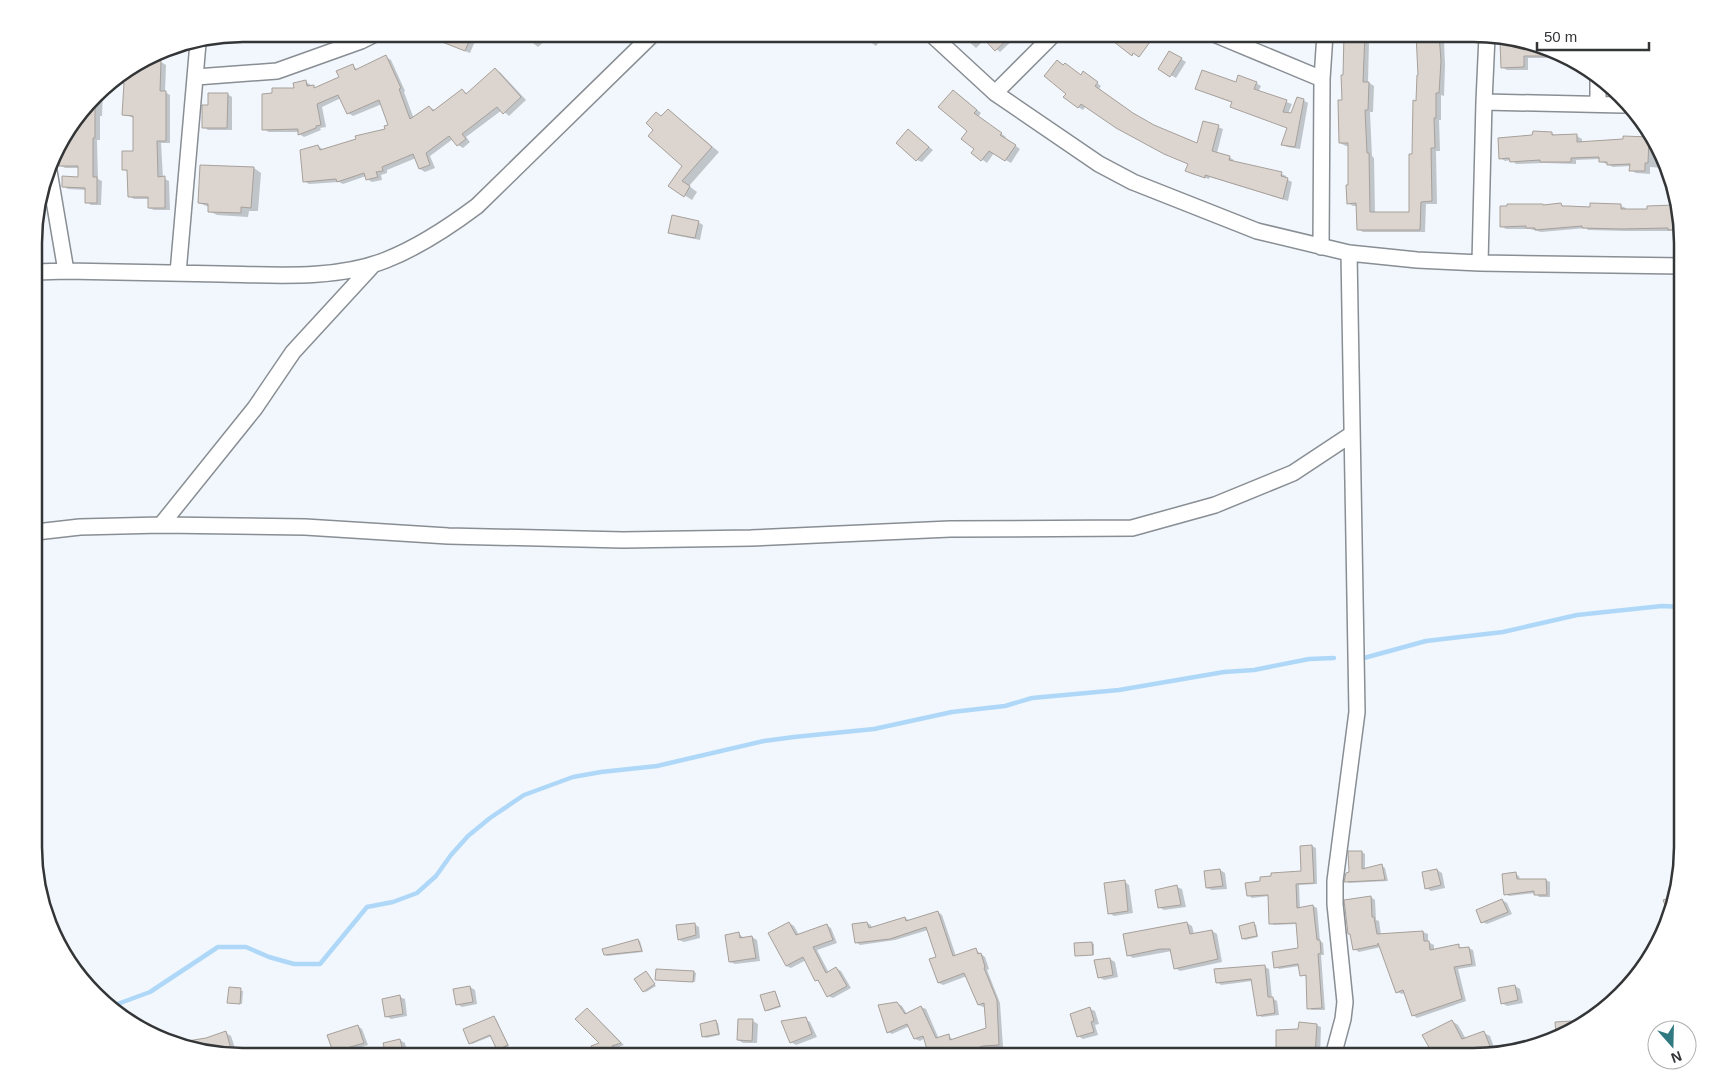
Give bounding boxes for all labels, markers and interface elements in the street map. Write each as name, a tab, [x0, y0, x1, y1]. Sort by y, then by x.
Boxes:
scale bar	[1537, 20, 1650, 52]
text: 50 m	[1544, 28, 1577, 45]
north arrow	[1647, 1020, 1697, 1070]
text: N	[1669, 1048, 1684, 1066]

